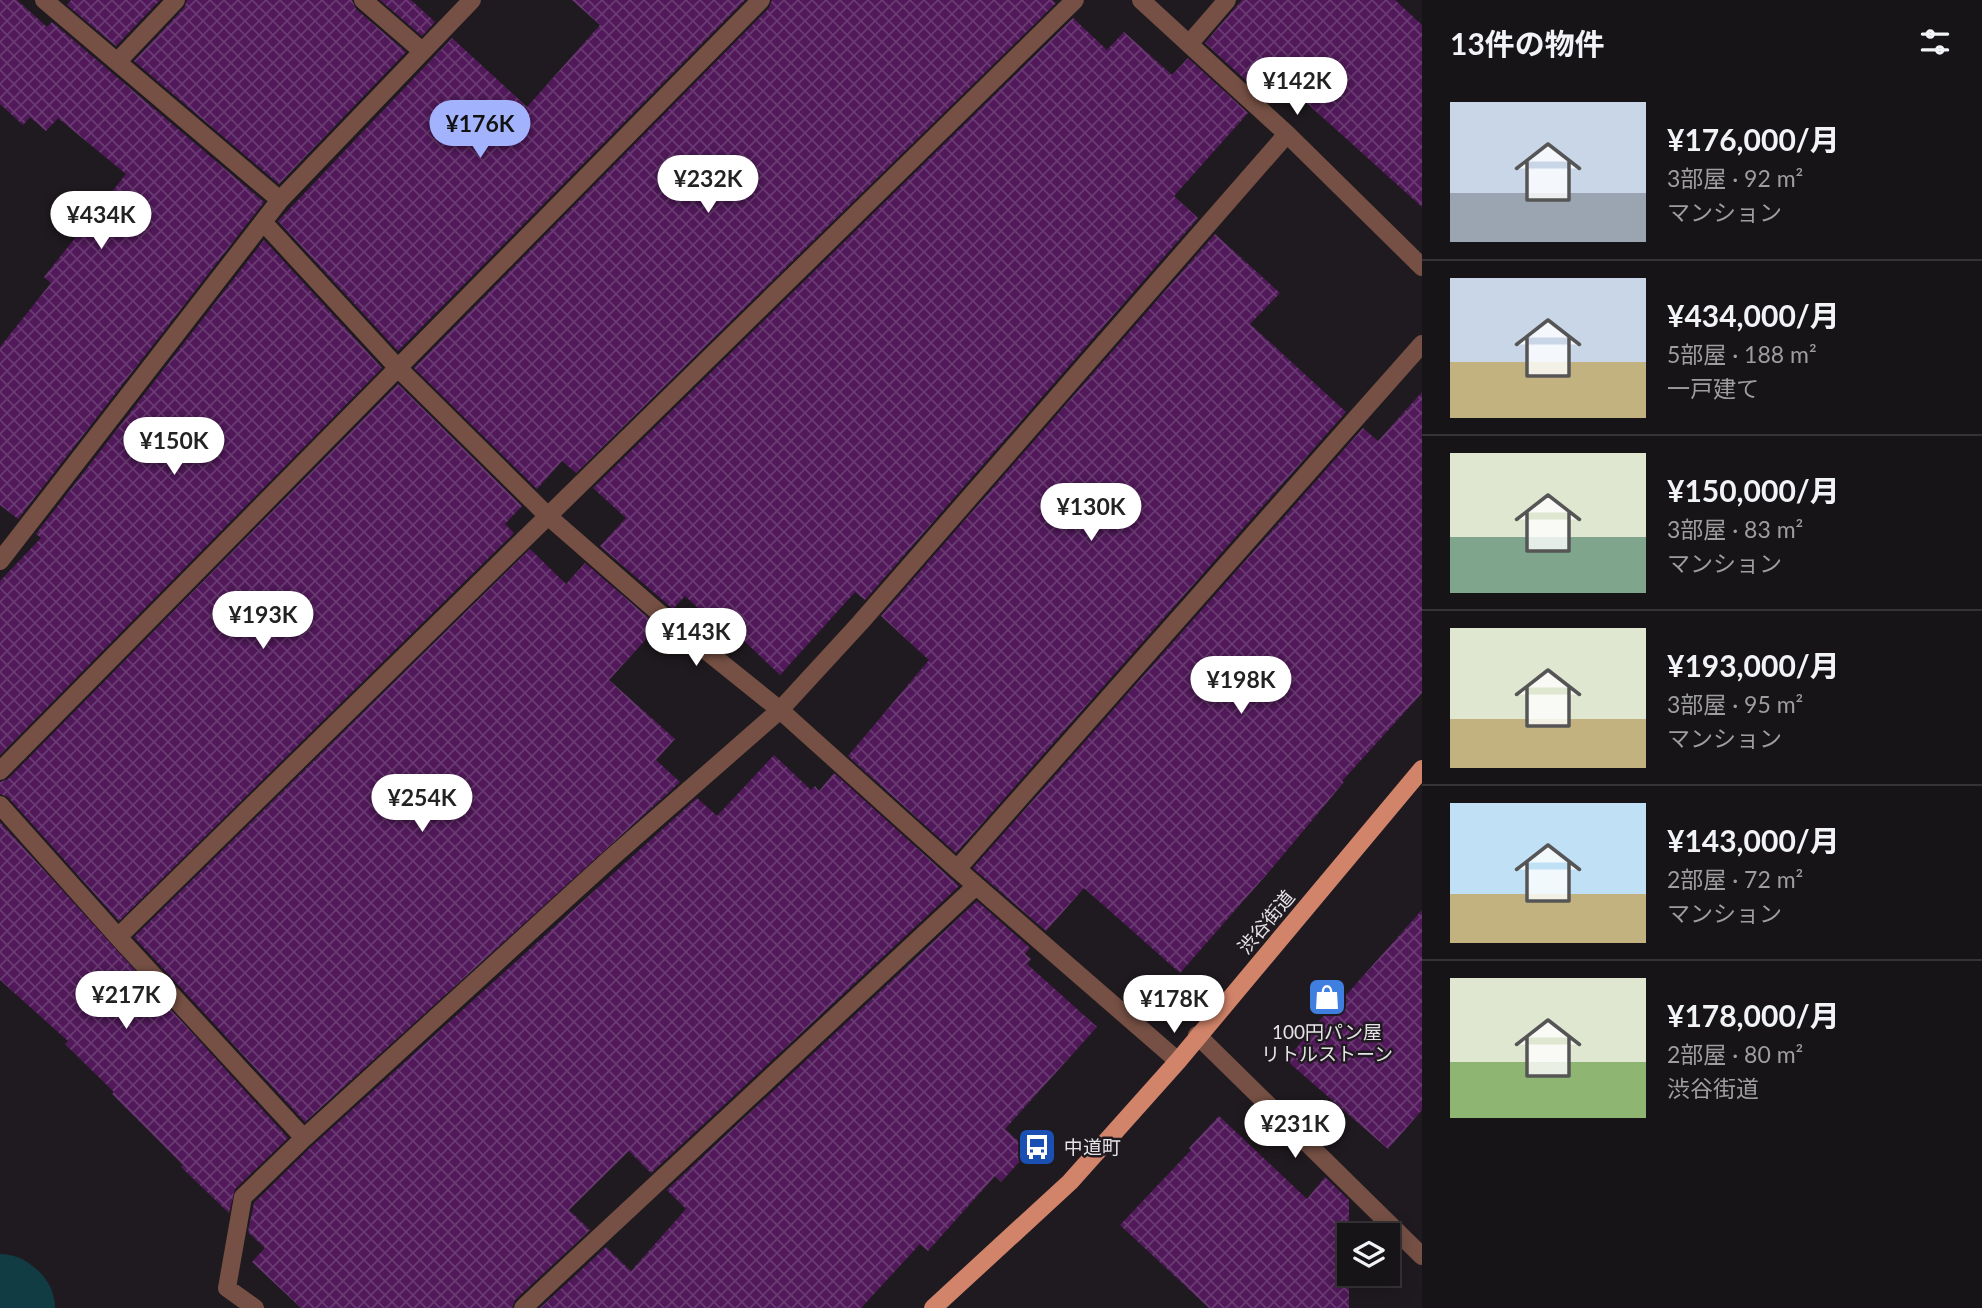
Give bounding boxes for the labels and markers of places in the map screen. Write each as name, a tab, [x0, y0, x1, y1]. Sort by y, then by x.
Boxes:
pin: ¥142K	[1248, 58, 1346, 117]
pin: ¥176K	[431, 100, 529, 160]
pin: ¥232K	[659, 156, 757, 215]
pin: ¥434K	[52, 191, 150, 251]
pin: ¥150K	[125, 418, 223, 477]
pin: ¥130K	[1042, 484, 1140, 543]
pin: ¥193K	[214, 592, 312, 651]
pin: ¥143K	[647, 608, 745, 668]
pin: ¥198K	[1192, 656, 1290, 716]
pin: ¥254K	[373, 774, 471, 834]
pin: ¥217K	[77, 972, 175, 1031]
pin: ¥178K	[1125, 976, 1223, 1035]
shop icon: 100円パン屋 リトルストーン	[1306, 976, 1348, 1018]
place label: 100円パン屋 リトルストーン	[1261, 1020, 1393, 1065]
pin: ¥231K	[1246, 1100, 1344, 1160]
bus stop icon: 中道町	[1016, 1126, 1058, 1168]
place label: 中道町	[1064, 1135, 1121, 1158]

